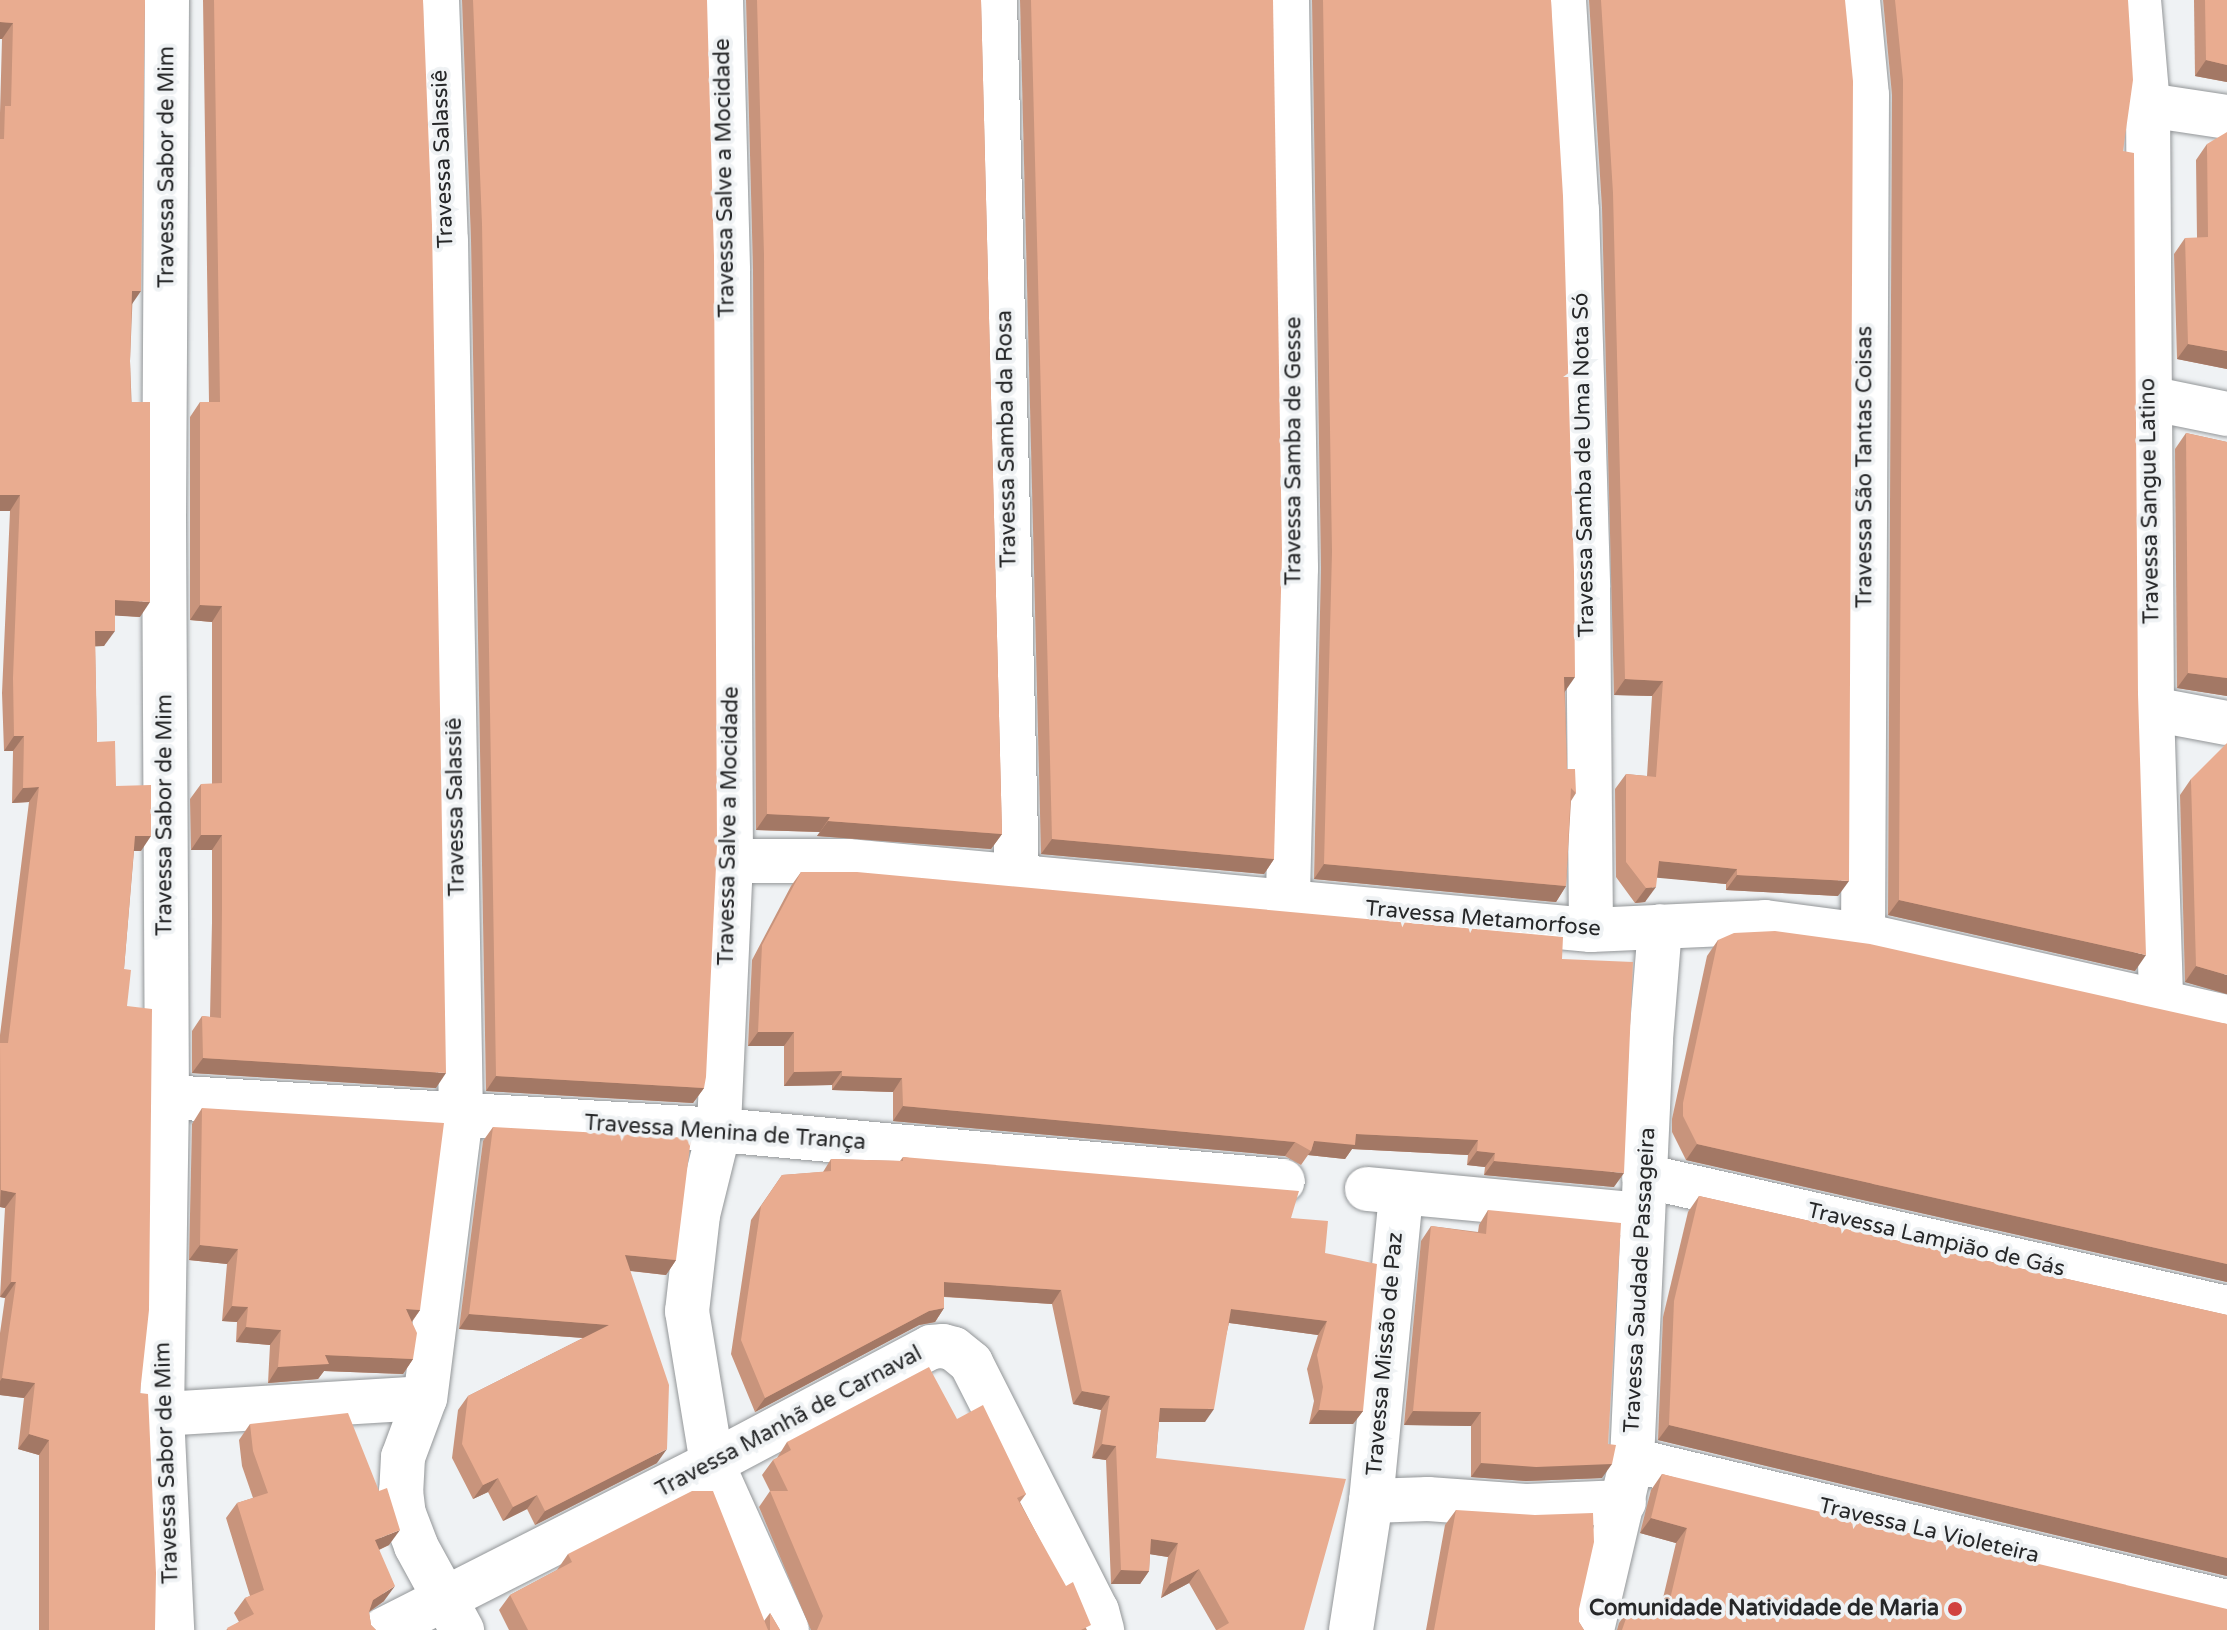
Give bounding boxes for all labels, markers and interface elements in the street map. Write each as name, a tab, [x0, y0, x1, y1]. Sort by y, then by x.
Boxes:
street label: Travessa Salve a Mocidade	[709, 38, 741, 318]
street label: Travessa Sabor de Mim	[154, 46, 180, 288]
street label: Travessa Salassiê	[427, 69, 459, 249]
street label: Travessa Samba de Uma Nota Só	[1568, 293, 1600, 637]
street label: Travessa Samba da Rosa	[992, 310, 1022, 568]
street label: Travessa Samba de Gesse	[1281, 317, 1307, 585]
street label: Travessa São Tantas Coisas	[1852, 326, 1878, 608]
street label: Travessa Sangue Latino	[2135, 378, 2165, 624]
street label: Travessa Salve a Mocidade	[713, 686, 745, 966]
street label: Travessa Sabor de Mim	[152, 694, 178, 936]
street label: Travessa Salassiê	[441, 717, 471, 897]
street label: Travessa Metamorfose	[1364, 896, 1602, 942]
street label: Travessa Menina de Trança	[583, 1110, 867, 1156]
street label: Travessa Saudade Passageira	[1619, 1127, 1661, 1433]
street label: Travessa Lampião de Gás	[1805, 1197, 2067, 1283]
street label: Travessa Missão de Paz	[1361, 1231, 1409, 1477]
street label: Travessa Manhã de Carnaval	[652, 1341, 926, 1503]
street label: Travessa Sabor de Mim	[150, 1342, 184, 1584]
street label: Travessa La Violeteira	[1816, 1493, 2042, 1569]
place label: Comunidade Natividade de Maria	[1589, 1596, 1939, 1622]
marker: Comunidade Natividade de Maria	[1946, 1600, 1964, 1618]

